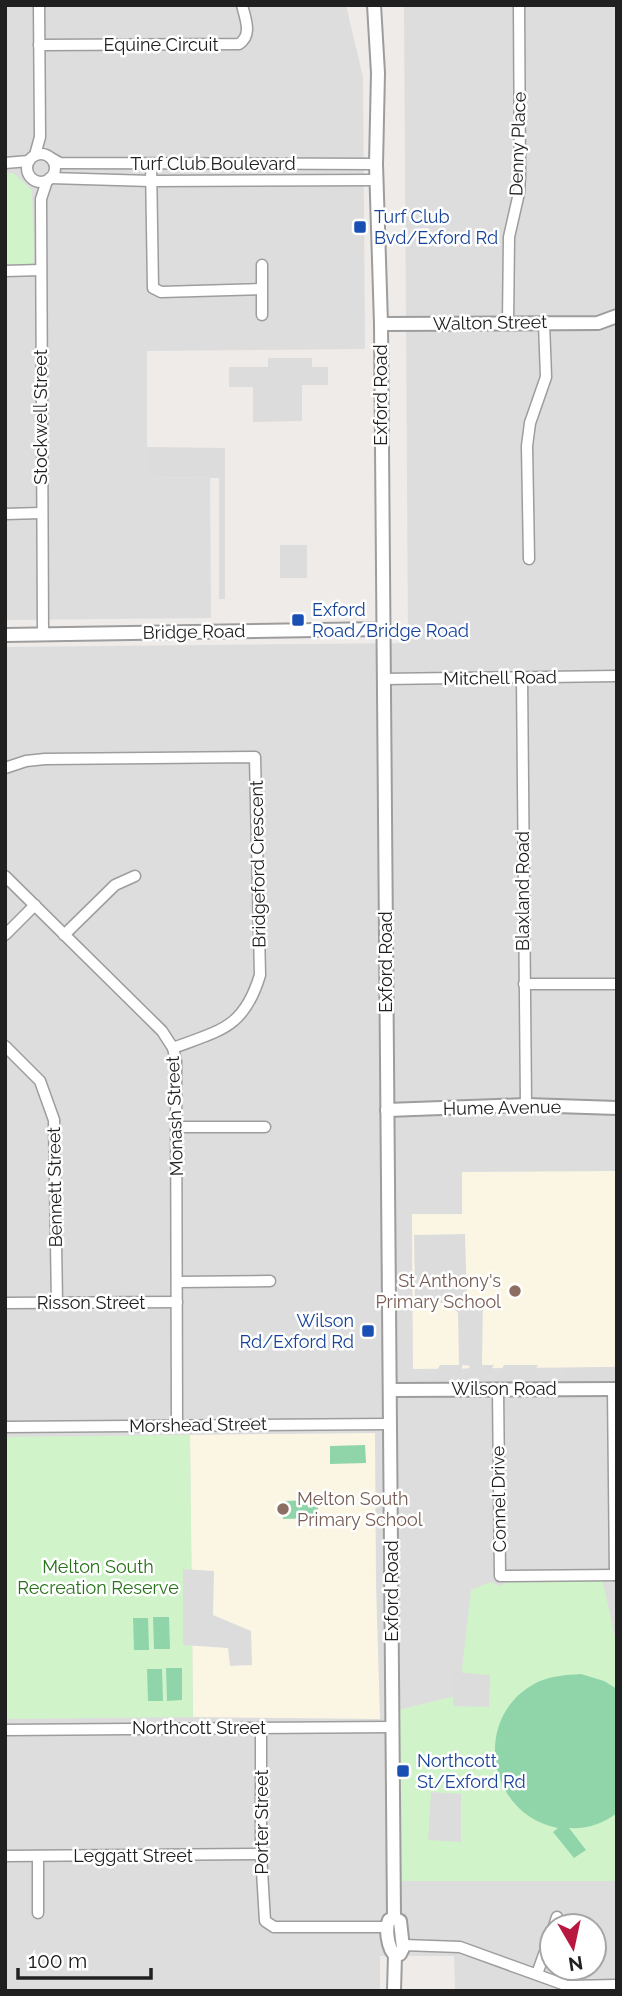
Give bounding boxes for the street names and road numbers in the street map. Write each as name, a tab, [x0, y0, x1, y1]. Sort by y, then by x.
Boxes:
street label: Equine Circuit	[104, 34, 218, 55]
street label: Denny Place	[505, 91, 530, 196]
street label: Turf Club Boulevard	[130, 153, 296, 174]
street label: Walton Street	[433, 311, 547, 334]
street label: Exford Road	[370, 344, 391, 446]
street label: Stockwell Street	[30, 349, 51, 485]
street label: Bridge Road	[142, 620, 246, 643]
street label: Mitchell Road	[443, 666, 557, 689]
street label: Bridgeford Crescent	[246, 780, 269, 948]
street label: Blaxland Road	[512, 831, 533, 951]
street label: Exford Road	[375, 911, 396, 1013]
street label: Monash Street	[162, 1056, 187, 1177]
street label: Hume Avenue	[443, 1096, 562, 1119]
street label: Bennett Street	[43, 1127, 66, 1247]
street label: Risson Street	[37, 1292, 145, 1313]
street label: Wilson Road	[451, 1378, 557, 1399]
street label: Morshead Street	[129, 1413, 267, 1436]
street label: Connel Drive	[487, 1445, 510, 1552]
street label: Exford Road	[381, 1540, 402, 1642]
street label: Northcott Street	[132, 1717, 266, 1738]
street label: Porter Street	[251, 1770, 272, 1874]
street label: Leggatt Street	[73, 1845, 193, 1866]

